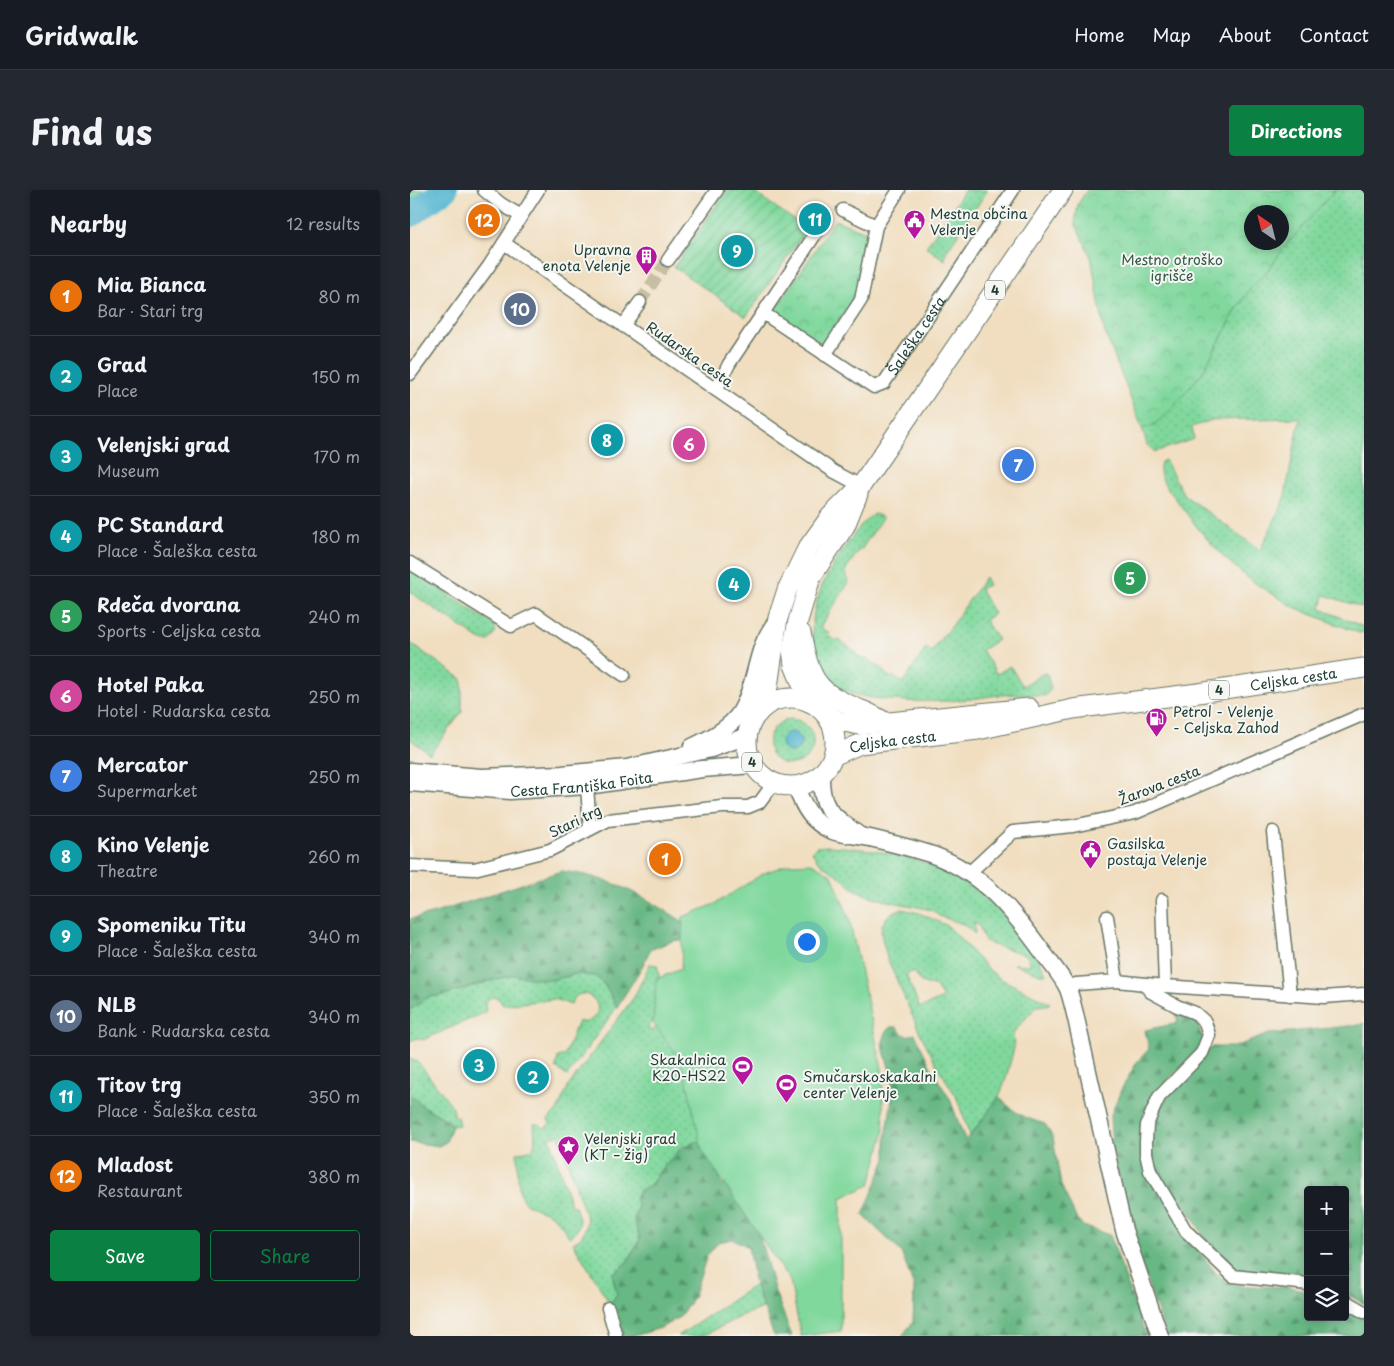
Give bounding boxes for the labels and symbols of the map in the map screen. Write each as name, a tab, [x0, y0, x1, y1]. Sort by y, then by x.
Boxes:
pin: 11	[799, 200, 831, 238]
pin: 12	[468, 201, 500, 239]
place label: Mestna občina Velenje	[930, 203, 1028, 240]
north arrow	[1244, 205, 1289, 250]
public building icon: Mestna občina Velenje	[902, 209, 926, 240]
pin: 9	[721, 232, 753, 270]
place label: Upravna enota Velenje	[543, 239, 631, 276]
building icon: Upravna enota Velenje	[635, 245, 659, 276]
park label: Mestno otroško igrišče	[1121, 249, 1223, 286]
road number: 4	[985, 280, 1005, 300]
pin: 10	[504, 290, 536, 328]
street label: Šaleška cesta	[882, 291, 950, 379]
street label: Rudarska cesta	[642, 316, 738, 392]
pin: 8	[591, 421, 623, 459]
pin: 6	[673, 425, 705, 463]
pin: 7	[1002, 446, 1034, 484]
pin: 5	[1114, 559, 1146, 597]
pin: 4	[718, 565, 750, 603]
street label: Celjska cesta	[1248, 662, 1338, 696]
road number: 4	[1209, 680, 1229, 700]
place label: Petrol - Velenje - Celjska Zahod	[1173, 701, 1279, 738]
fuel station icon: Petrol - Velenje - Celjska Zahod	[1145, 707, 1169, 738]
street label: Celjska cesta	[845, 725, 937, 758]
road number: 4	[742, 752, 762, 772]
street label: Žarova cesta	[1115, 760, 1203, 810]
street label: Cesta Františka Foita	[509, 766, 654, 801]
street label: Stari trg	[545, 799, 605, 843]
place label: Gasilska postaja Velenje	[1107, 833, 1207, 870]
public building icon: Gasilska postaja Velenje	[1079, 839, 1103, 870]
pin: 1	[649, 840, 681, 878]
your location	[794, 929, 820, 955]
pin: 3	[463, 1046, 495, 1084]
place label: Skakalnica K20-HS22	[650, 1049, 726, 1086]
sports icon: Skakalnica K20-HS22	[730, 1055, 754, 1086]
pin: 2	[517, 1058, 549, 1096]
place label: Smučarskoskakalni center Velenje	[803, 1066, 937, 1103]
sports icon: Smučarskoskakalni center Velenje	[775, 1072, 799, 1103]
place label: Velenjski grad (KT – žig)	[584, 1128, 677, 1165]
place icon: Velenjski grad (KT – žig)	[556, 1134, 580, 1165]

